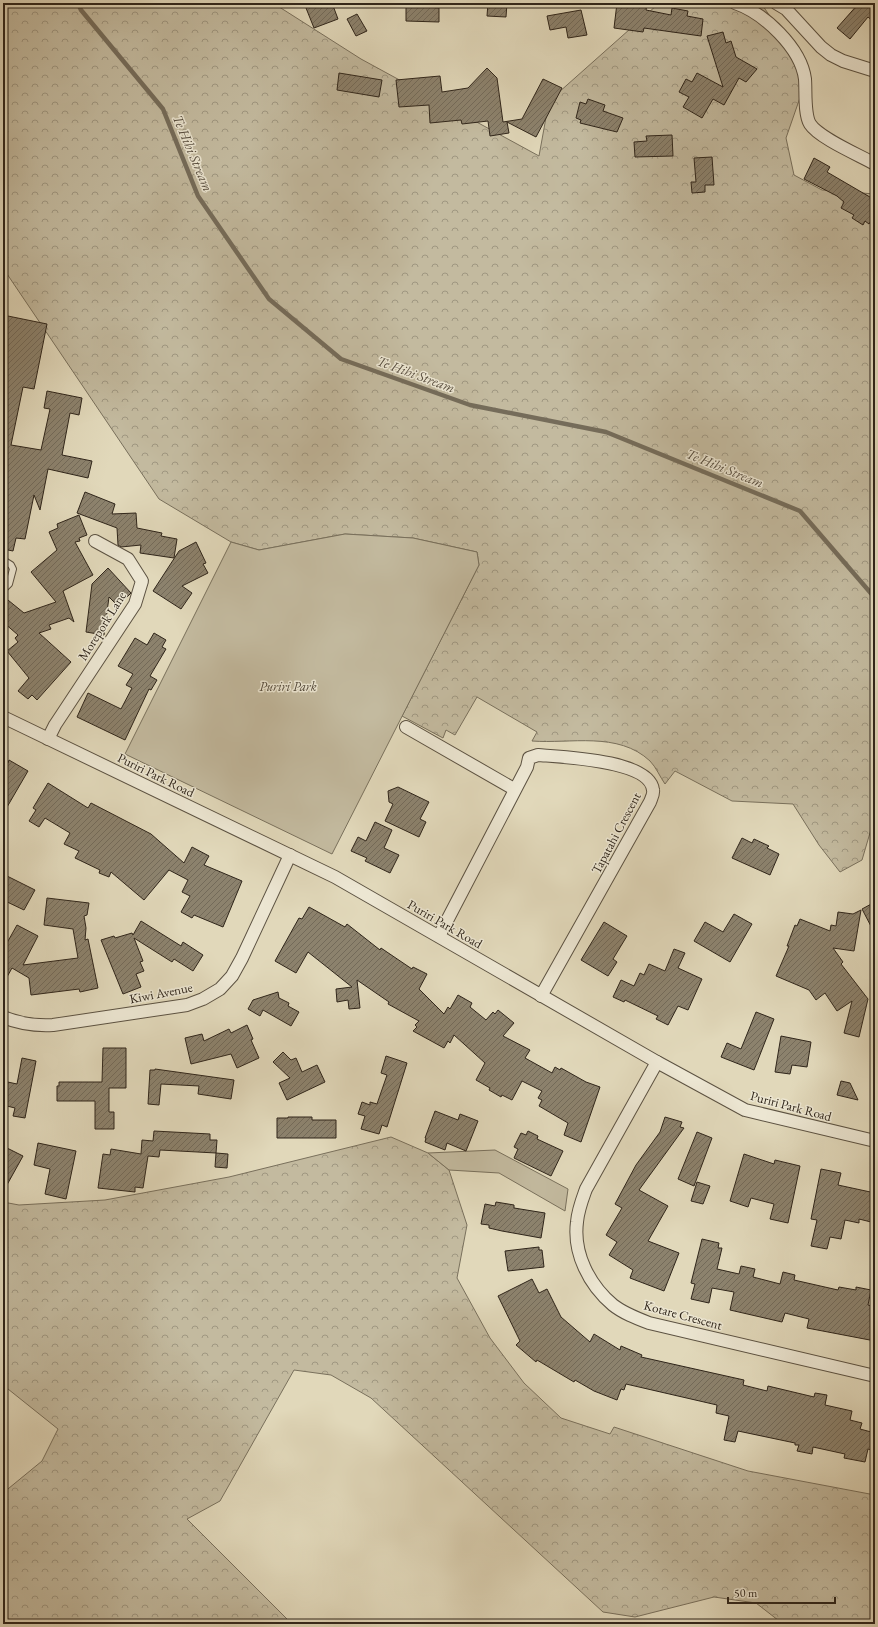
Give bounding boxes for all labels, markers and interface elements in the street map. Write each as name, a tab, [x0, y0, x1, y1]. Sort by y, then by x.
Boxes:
water label: Te Hihi Stream	[169, 112, 217, 194]
water label: Te Hihi Stream	[375, 352, 457, 396]
water label: Te Hihi Stream	[684, 444, 766, 492]
street label: Morepork Lane	[74, 588, 130, 664]
park label: Puriri Park	[259, 678, 317, 695]
street label: Puriri Park Road	[115, 749, 198, 801]
street label: Tapatahi Crescent	[587, 789, 645, 877]
street label: Puriri Park Road	[405, 896, 486, 952]
street label: Kiwi Avenue	[128, 979, 194, 1007]
street label: Puriri Park Road	[748, 1087, 834, 1125]
street label: Kotare Crescent	[642, 1296, 724, 1334]
scale bar	[728, 1579, 835, 1605]
text: 50 m	[734, 1585, 758, 1601]

